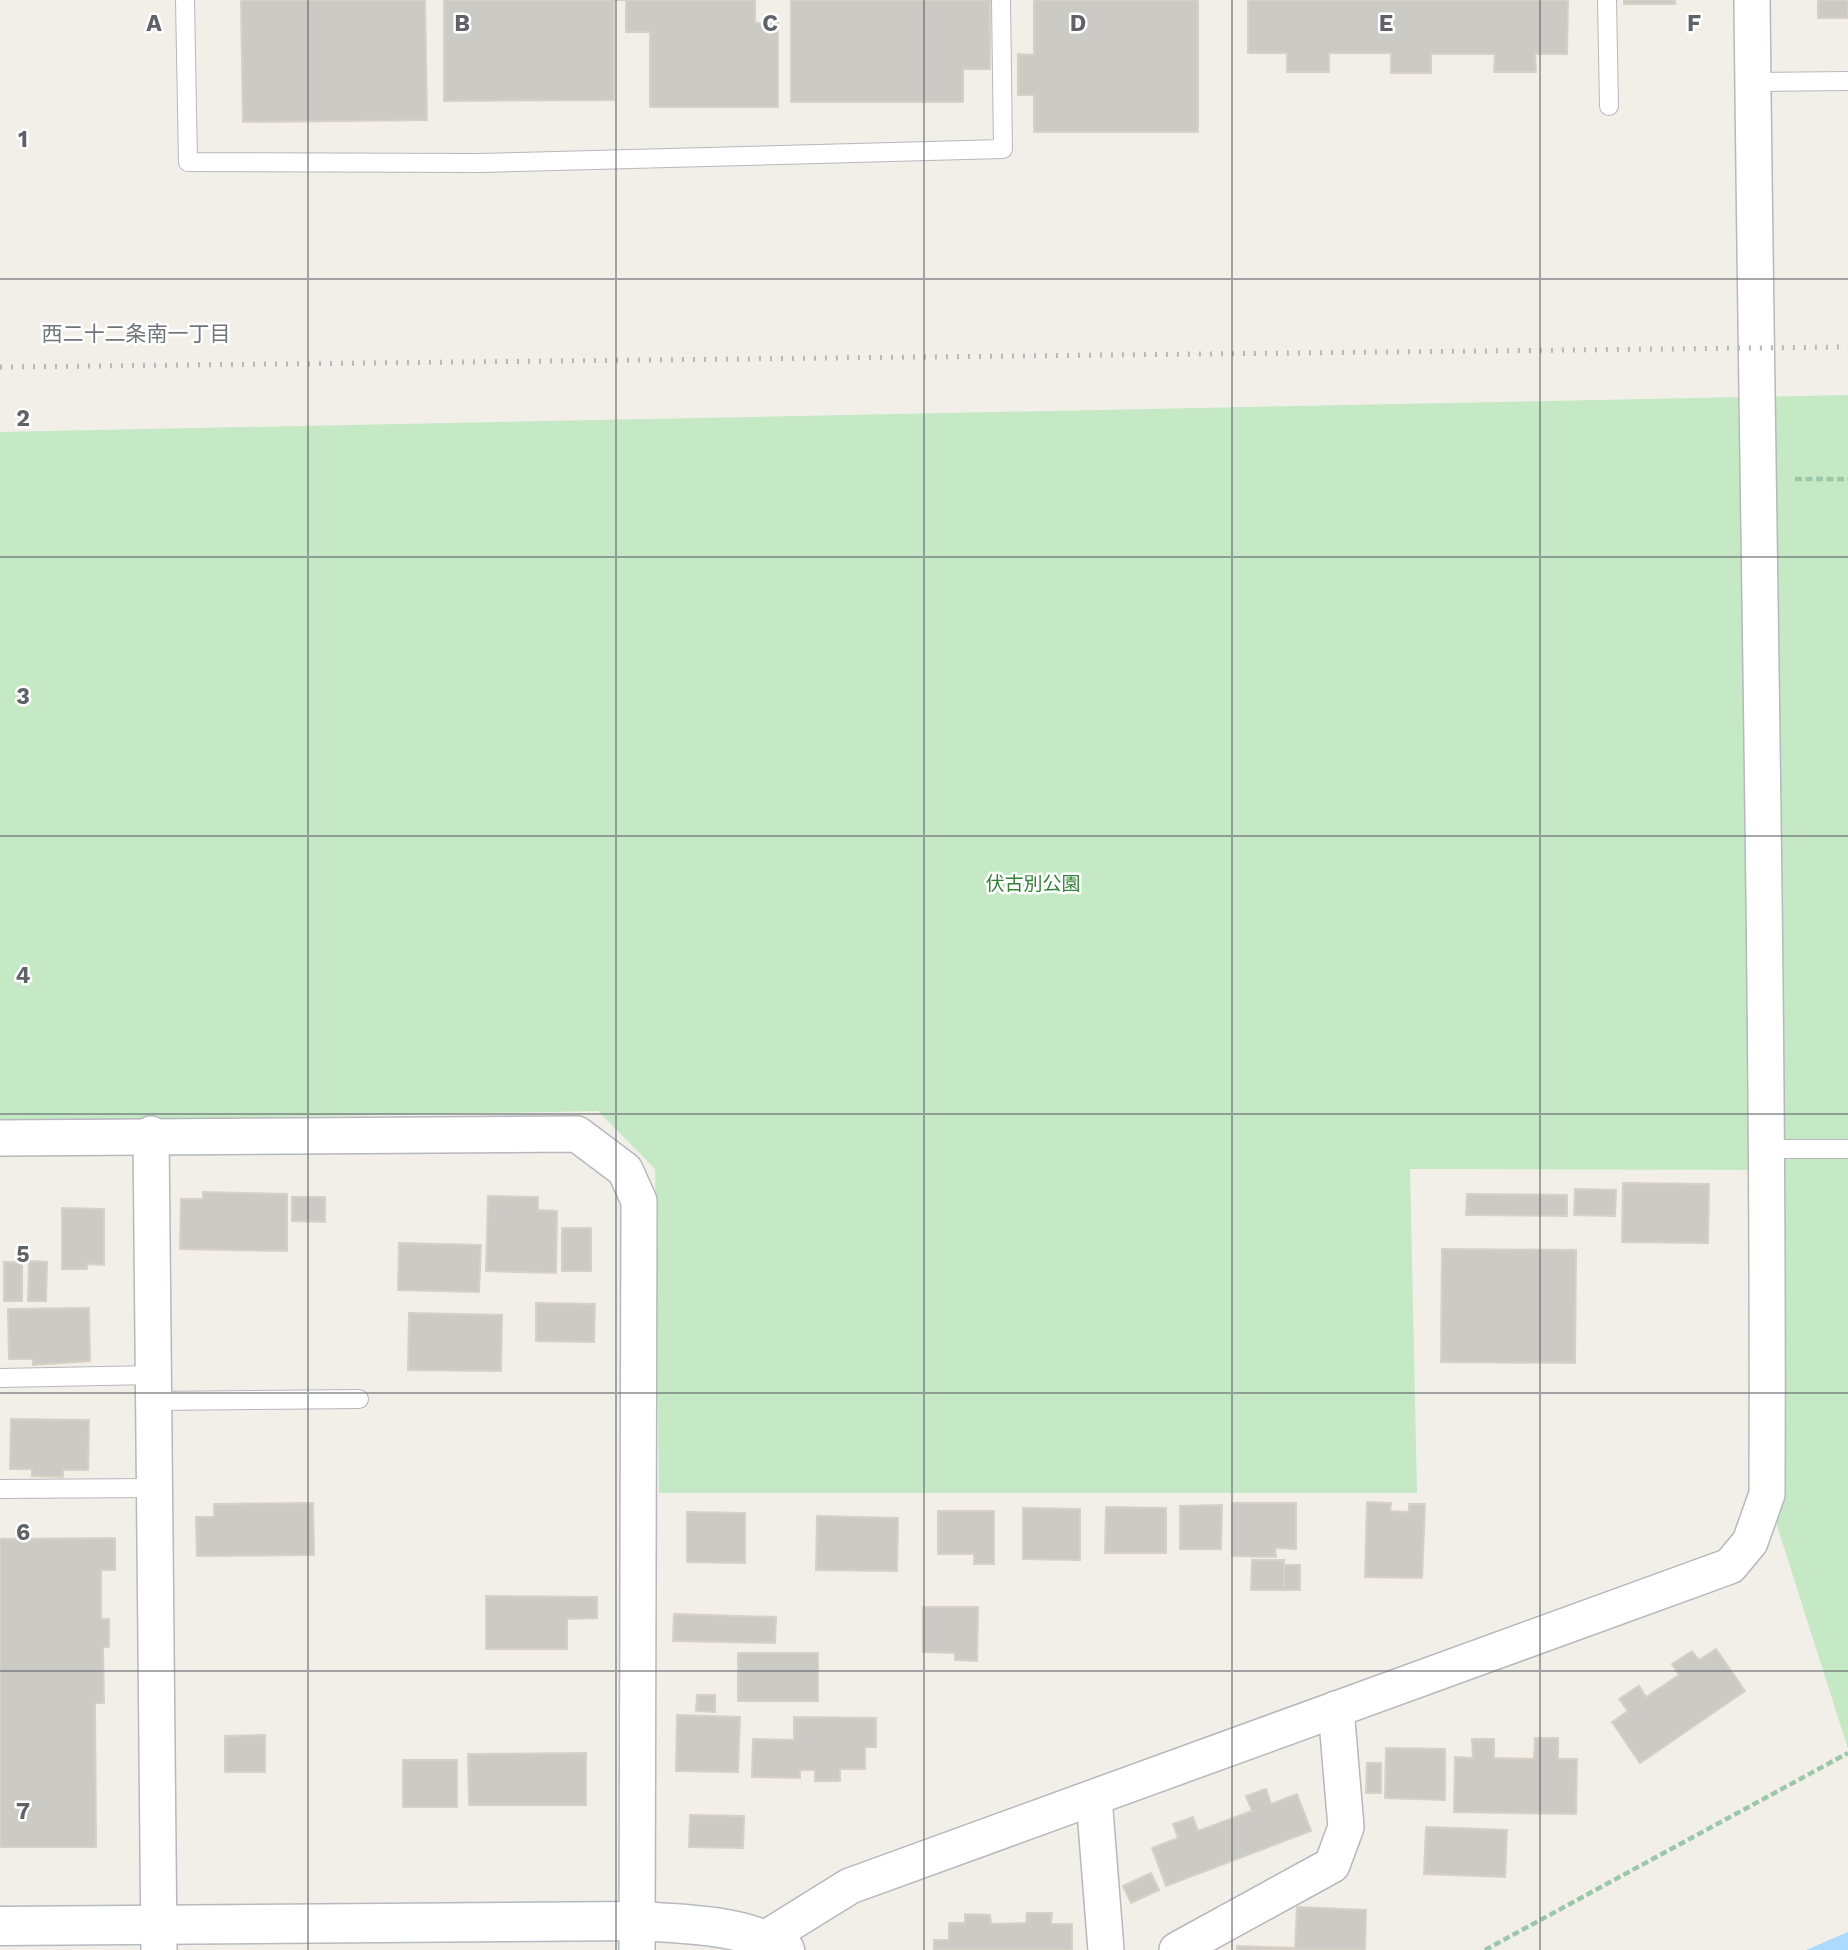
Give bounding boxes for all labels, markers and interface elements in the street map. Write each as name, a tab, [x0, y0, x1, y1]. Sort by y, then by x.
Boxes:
text: A	[146, 10, 162, 37]
text: B	[454, 10, 470, 37]
text: C	[762, 10, 778, 37]
text: D	[1070, 10, 1086, 37]
text: E	[1379, 10, 1393, 37]
text: F	[1687, 10, 1701, 37]
text: 1	[18, 126, 28, 153]
district label: 西二十二条南一丁目	[42, 321, 231, 346]
text: 2	[16, 405, 30, 432]
text: 3	[16, 683, 30, 710]
park label: 伏古別公園	[985, 872, 1081, 895]
text: 4	[16, 962, 31, 989]
text: 5	[16, 1241, 30, 1268]
text: 6	[16, 1519, 30, 1546]
text: 7	[16, 1798, 30, 1825]

